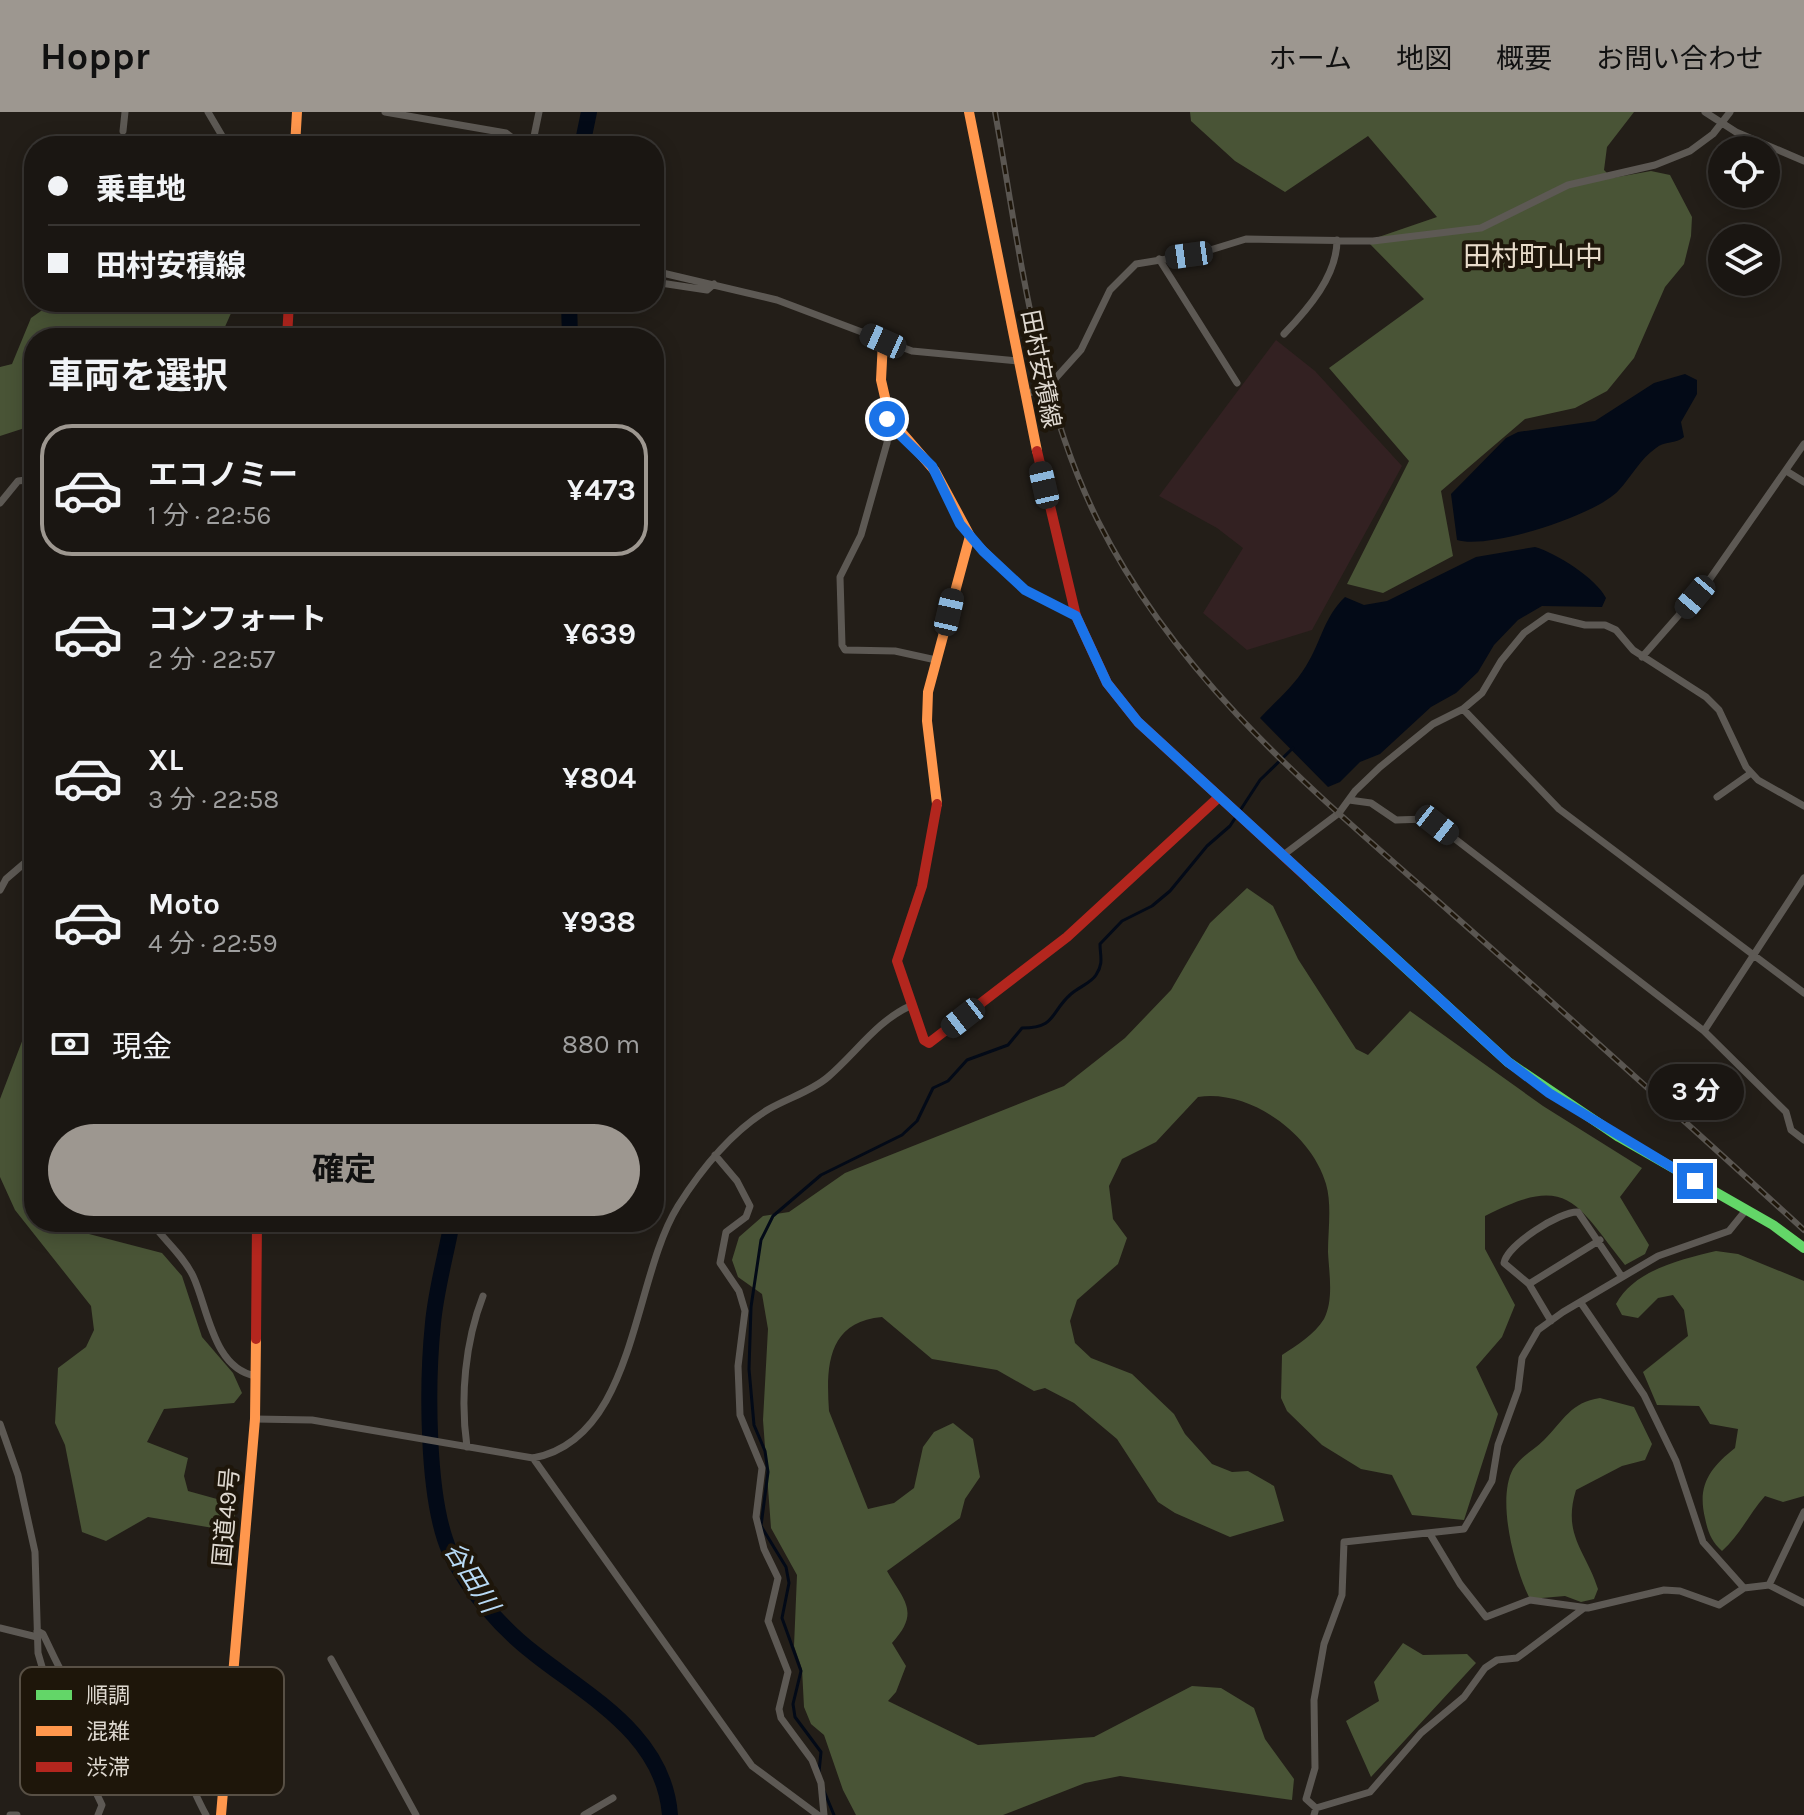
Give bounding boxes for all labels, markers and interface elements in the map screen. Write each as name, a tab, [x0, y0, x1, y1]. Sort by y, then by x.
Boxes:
text: Hoppr	[40, 34, 150, 79]
text: ホーム	[1269, 42, 1352, 75]
text: 地図	[1396, 42, 1452, 75]
text: 概要	[1496, 42, 1552, 75]
text: お問い合わせ	[1596, 42, 1764, 75]
map controls	[1708, 136, 1780, 296]
button: locate	[1708, 136, 1780, 208]
text: 乗車地	[96, 171, 186, 207]
button: layers	[1708, 224, 1780, 296]
car	[1164, 240, 1214, 270]
district label: 田村町山中	[1463, 240, 1603, 273]
text: 田村安積線	[96, 248, 246, 284]
street label: 田村安積線	[1016, 307, 1066, 431]
car	[856, 320, 910, 362]
text: 車両を選択	[48, 355, 228, 397]
route start	[869, 401, 905, 437]
icon: car	[52, 454, 124, 526]
text: エコノミー	[148, 457, 298, 493]
car	[1027, 459, 1061, 511]
text: ¥473	[567, 472, 636, 508]
text: 1 分 · 22:56	[148, 500, 271, 531]
car	[1670, 571, 1720, 623]
car	[932, 586, 966, 638]
icon: car	[52, 598, 124, 670]
text: コンフォート	[148, 601, 327, 637]
text: ¥639	[563, 616, 636, 652]
text: 2 分 · 22:57	[148, 644, 275, 675]
icon: car	[52, 742, 124, 814]
text: XL	[148, 742, 183, 778]
text: ¥804	[562, 760, 636, 796]
text: 3 分 · 22:58	[148, 784, 279, 815]
car	[1411, 801, 1463, 849]
icon: car	[52, 886, 124, 958]
text: Moto	[148, 886, 220, 922]
text: ¥938	[562, 904, 636, 940]
text: 4 分 · 22:59	[148, 928, 278, 959]
car	[937, 994, 989, 1042]
icon: cash	[48, 1022, 92, 1066]
text: 現金	[112, 1029, 172, 1065]
text: 880 m	[562, 1029, 640, 1060]
callout: 3 分	[1647, 1065, 1743, 1121]
text: 3 分	[1672, 1076, 1720, 1107]
button: 確定	[48, 1124, 640, 1216]
route end	[1677, 1163, 1713, 1199]
street label: 国道49号	[208, 1466, 244, 1568]
water label: 谷田川	[438, 1536, 507, 1621]
legend	[20, 1667, 284, 1795]
text: 順調	[86, 1683, 130, 1709]
text: 混雑	[86, 1719, 130, 1745]
text: 渋滞	[86, 1755, 130, 1781]

